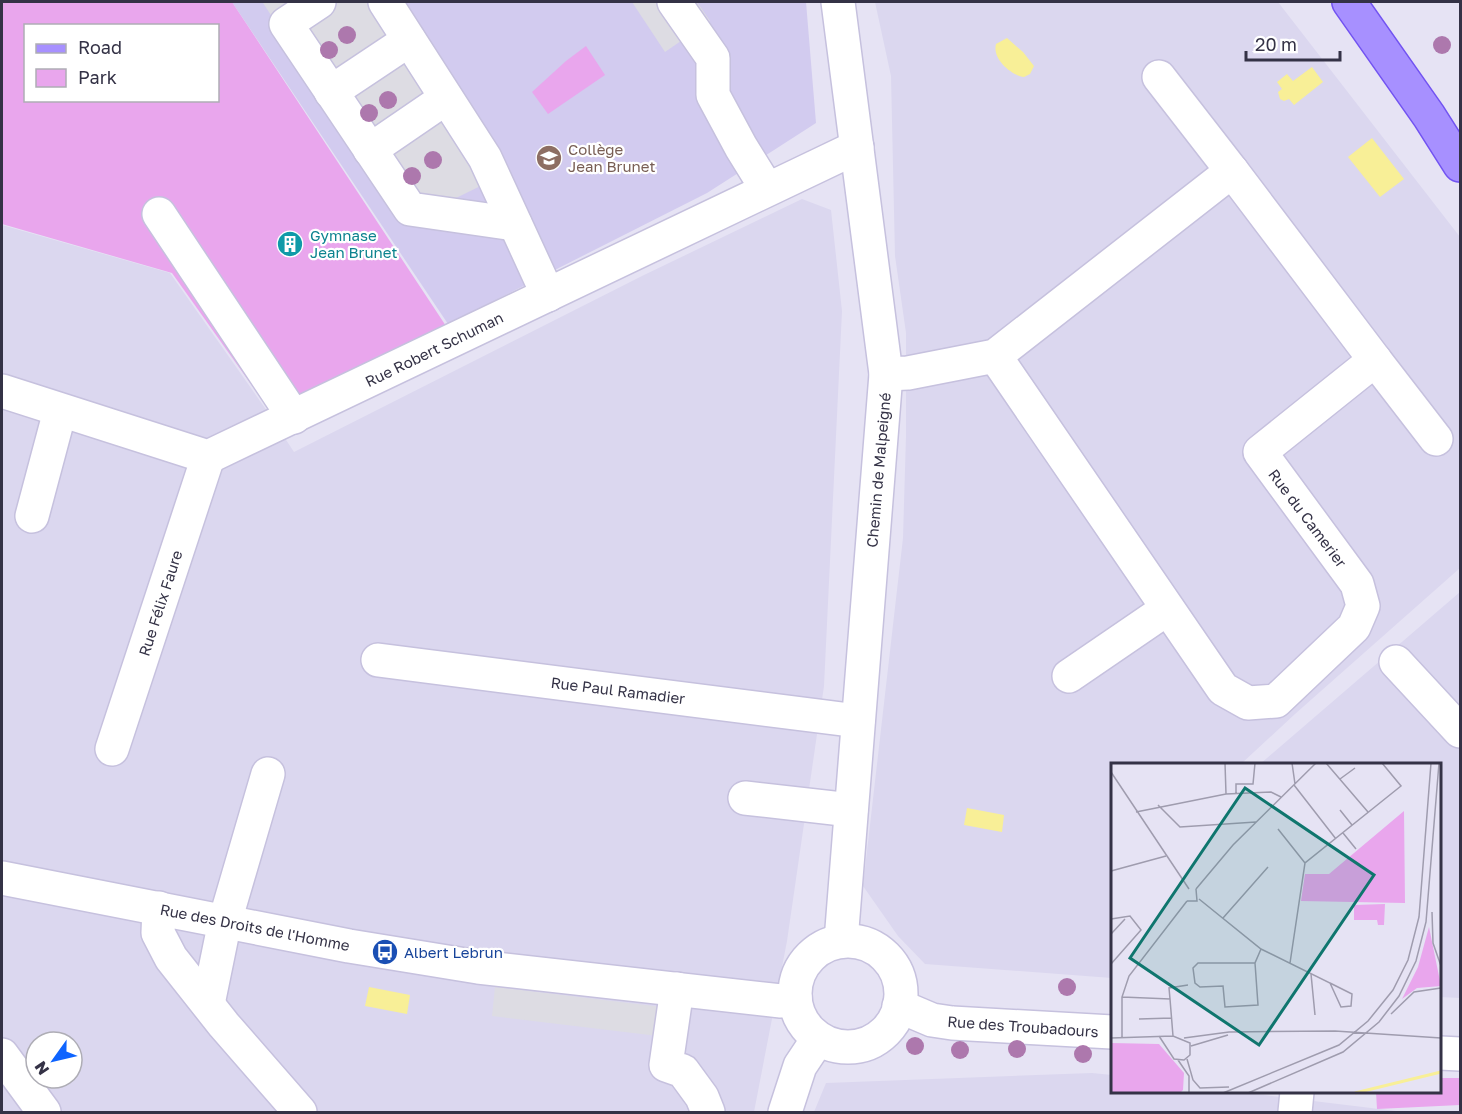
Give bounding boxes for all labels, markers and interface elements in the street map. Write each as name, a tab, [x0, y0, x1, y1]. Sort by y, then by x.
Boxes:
legend	[24, 24, 219, 102]
scale bar	[1246, 24, 1340, 62]
text: 20 m	[1255, 33, 1297, 55]
text: Road	[78, 36, 122, 58]
text: Park	[78, 66, 117, 88]
place label: Collège Jean Brunet	[568, 140, 655, 175]
school or university icon: Collège Jean Brunet	[534, 143, 564, 173]
place label: Gymnase Jean Brunet	[310, 226, 397, 261]
building icon: Gymnase Jean Brunet	[275, 229, 305, 259]
street label: Rue Robert Schuman	[362, 308, 506, 390]
street label: Chemin de Malpeigné	[862, 392, 894, 548]
street label: Rue du Camerier	[1265, 465, 1351, 571]
street label: Rue Félix Faure	[134, 547, 186, 658]
street label: Rue Paul Ramadier	[550, 673, 686, 707]
inset map	[1111, 763, 1441, 1093]
street label: Rue des Droits de l'Homme	[159, 900, 352, 954]
bus stop icon: Albert Lebrun	[370, 937, 400, 967]
place label: Albert Lebrun	[404, 943, 503, 961]
street label: Rue des Troubadours	[947, 1012, 1099, 1040]
north arrow	[24, 1030, 84, 1090]
text: N	[30, 1058, 53, 1079]

